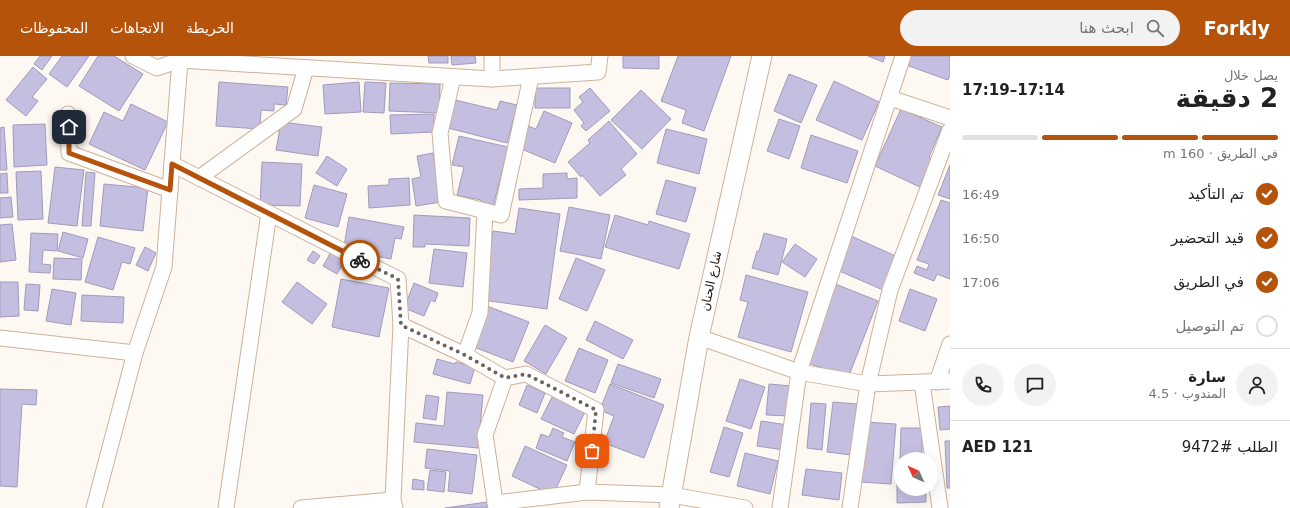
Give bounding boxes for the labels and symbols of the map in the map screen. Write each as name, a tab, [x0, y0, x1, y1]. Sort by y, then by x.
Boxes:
pin	[52, 110, 86, 144]
courier	[340, 240, 380, 280]
street label: شارع الحنان	[698, 250, 725, 313]
pin	[575, 434, 609, 468]
north arrow	[894, 452, 938, 496]

